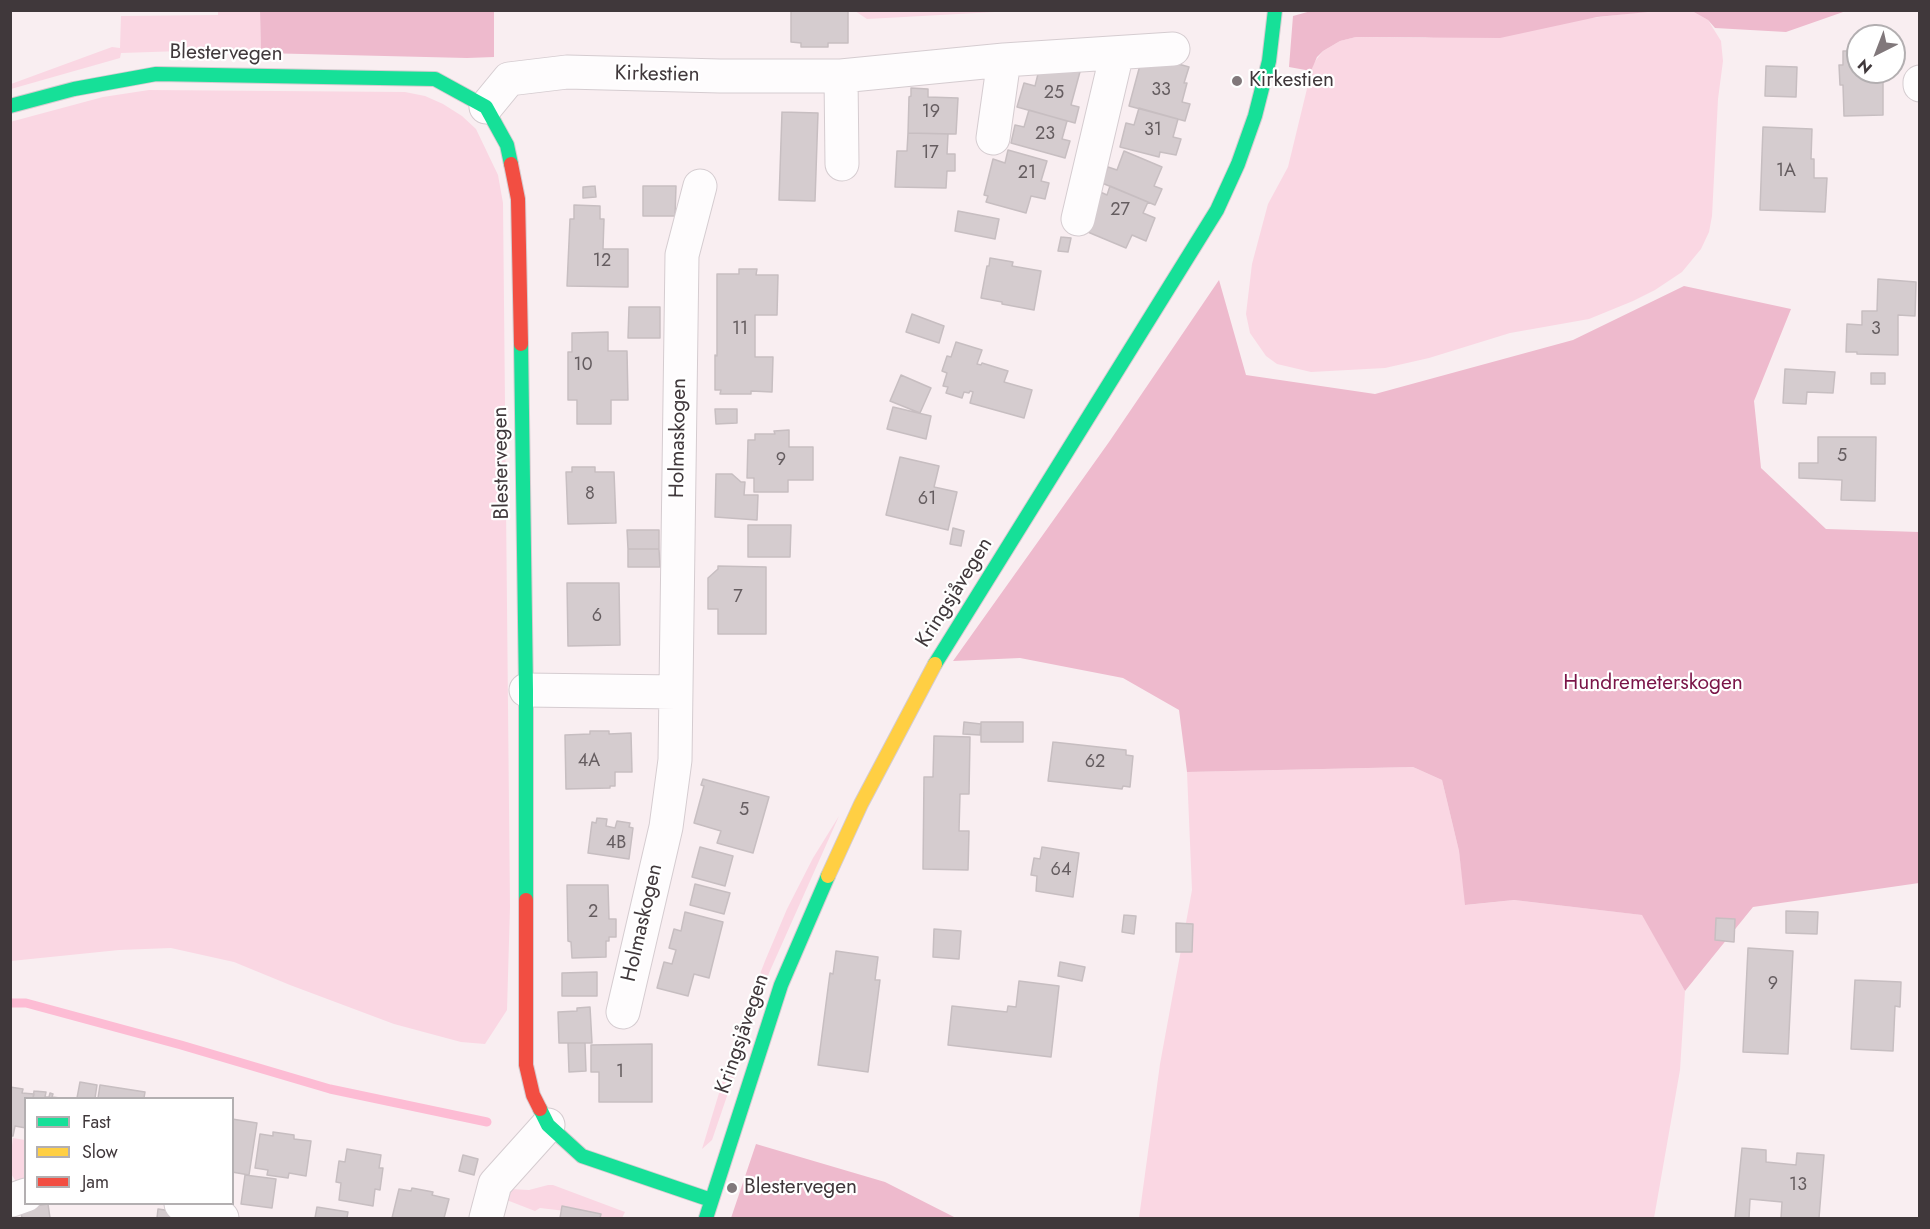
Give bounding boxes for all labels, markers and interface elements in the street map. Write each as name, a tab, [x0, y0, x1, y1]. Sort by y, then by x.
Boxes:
north arrow	[1846, 24, 1906, 84]
street label: Blestervegen	[169, 40, 283, 68]
text: N	[1853, 53, 1877, 79]
street label: Kirkestien	[614, 62, 700, 88]
place label: Kirkestien	[1249, 68, 1334, 94]
marker: Kirkestien	[1230, 74, 1244, 88]
house number: 33	[1151, 80, 1171, 102]
house number: 25	[1044, 83, 1064, 105]
house number: 19	[922, 102, 940, 124]
house number: 31	[1144, 120, 1162, 142]
house number: 23	[1035, 124, 1055, 146]
house number: 17	[921, 143, 939, 165]
house number: 1A	[1776, 161, 1796, 183]
house number: 21	[1018, 163, 1036, 185]
house number: 27	[1110, 200, 1130, 222]
house number: 12	[593, 251, 611, 273]
house number: 11	[732, 319, 748, 341]
house number: 3	[1871, 319, 1881, 341]
house number: 10	[574, 355, 592, 377]
street label: Holmaskogen	[665, 378, 693, 498]
street label: Blestervegen	[488, 406, 516, 520]
house number: 5	[1837, 446, 1847, 468]
house number: 9	[776, 450, 786, 472]
house number: 8	[585, 484, 595, 506]
house number: 61	[918, 489, 936, 511]
street label: Kringsjåvegen	[911, 533, 999, 653]
house number: 7	[733, 587, 743, 609]
house number: 6	[592, 606, 602, 628]
park label: Hundremeterskogen	[1563, 671, 1743, 697]
house number: 4A	[578, 751, 600, 773]
house number: 62	[1085, 752, 1105, 774]
house number: 5	[739, 800, 749, 822]
house number: 4B	[606, 833, 626, 855]
house number: 64	[1051, 860, 1071, 882]
street label: Holmaskogen	[617, 861, 669, 985]
house number: 2	[588, 902, 598, 924]
street label: Kringsjåvegen	[711, 971, 775, 1097]
house number: 9	[1768, 974, 1778, 996]
house number: 1	[616, 1062, 624, 1084]
legend	[24, 1097, 234, 1205]
text: Fast	[82, 1109, 111, 1135]
text: Slow	[82, 1139, 118, 1165]
text: Jam	[82, 1169, 109, 1195]
place label: Blestervegen	[744, 1175, 857, 1201]
house number: 13	[1789, 1175, 1807, 1197]
marker: Blestervegen	[725, 1181, 739, 1195]

